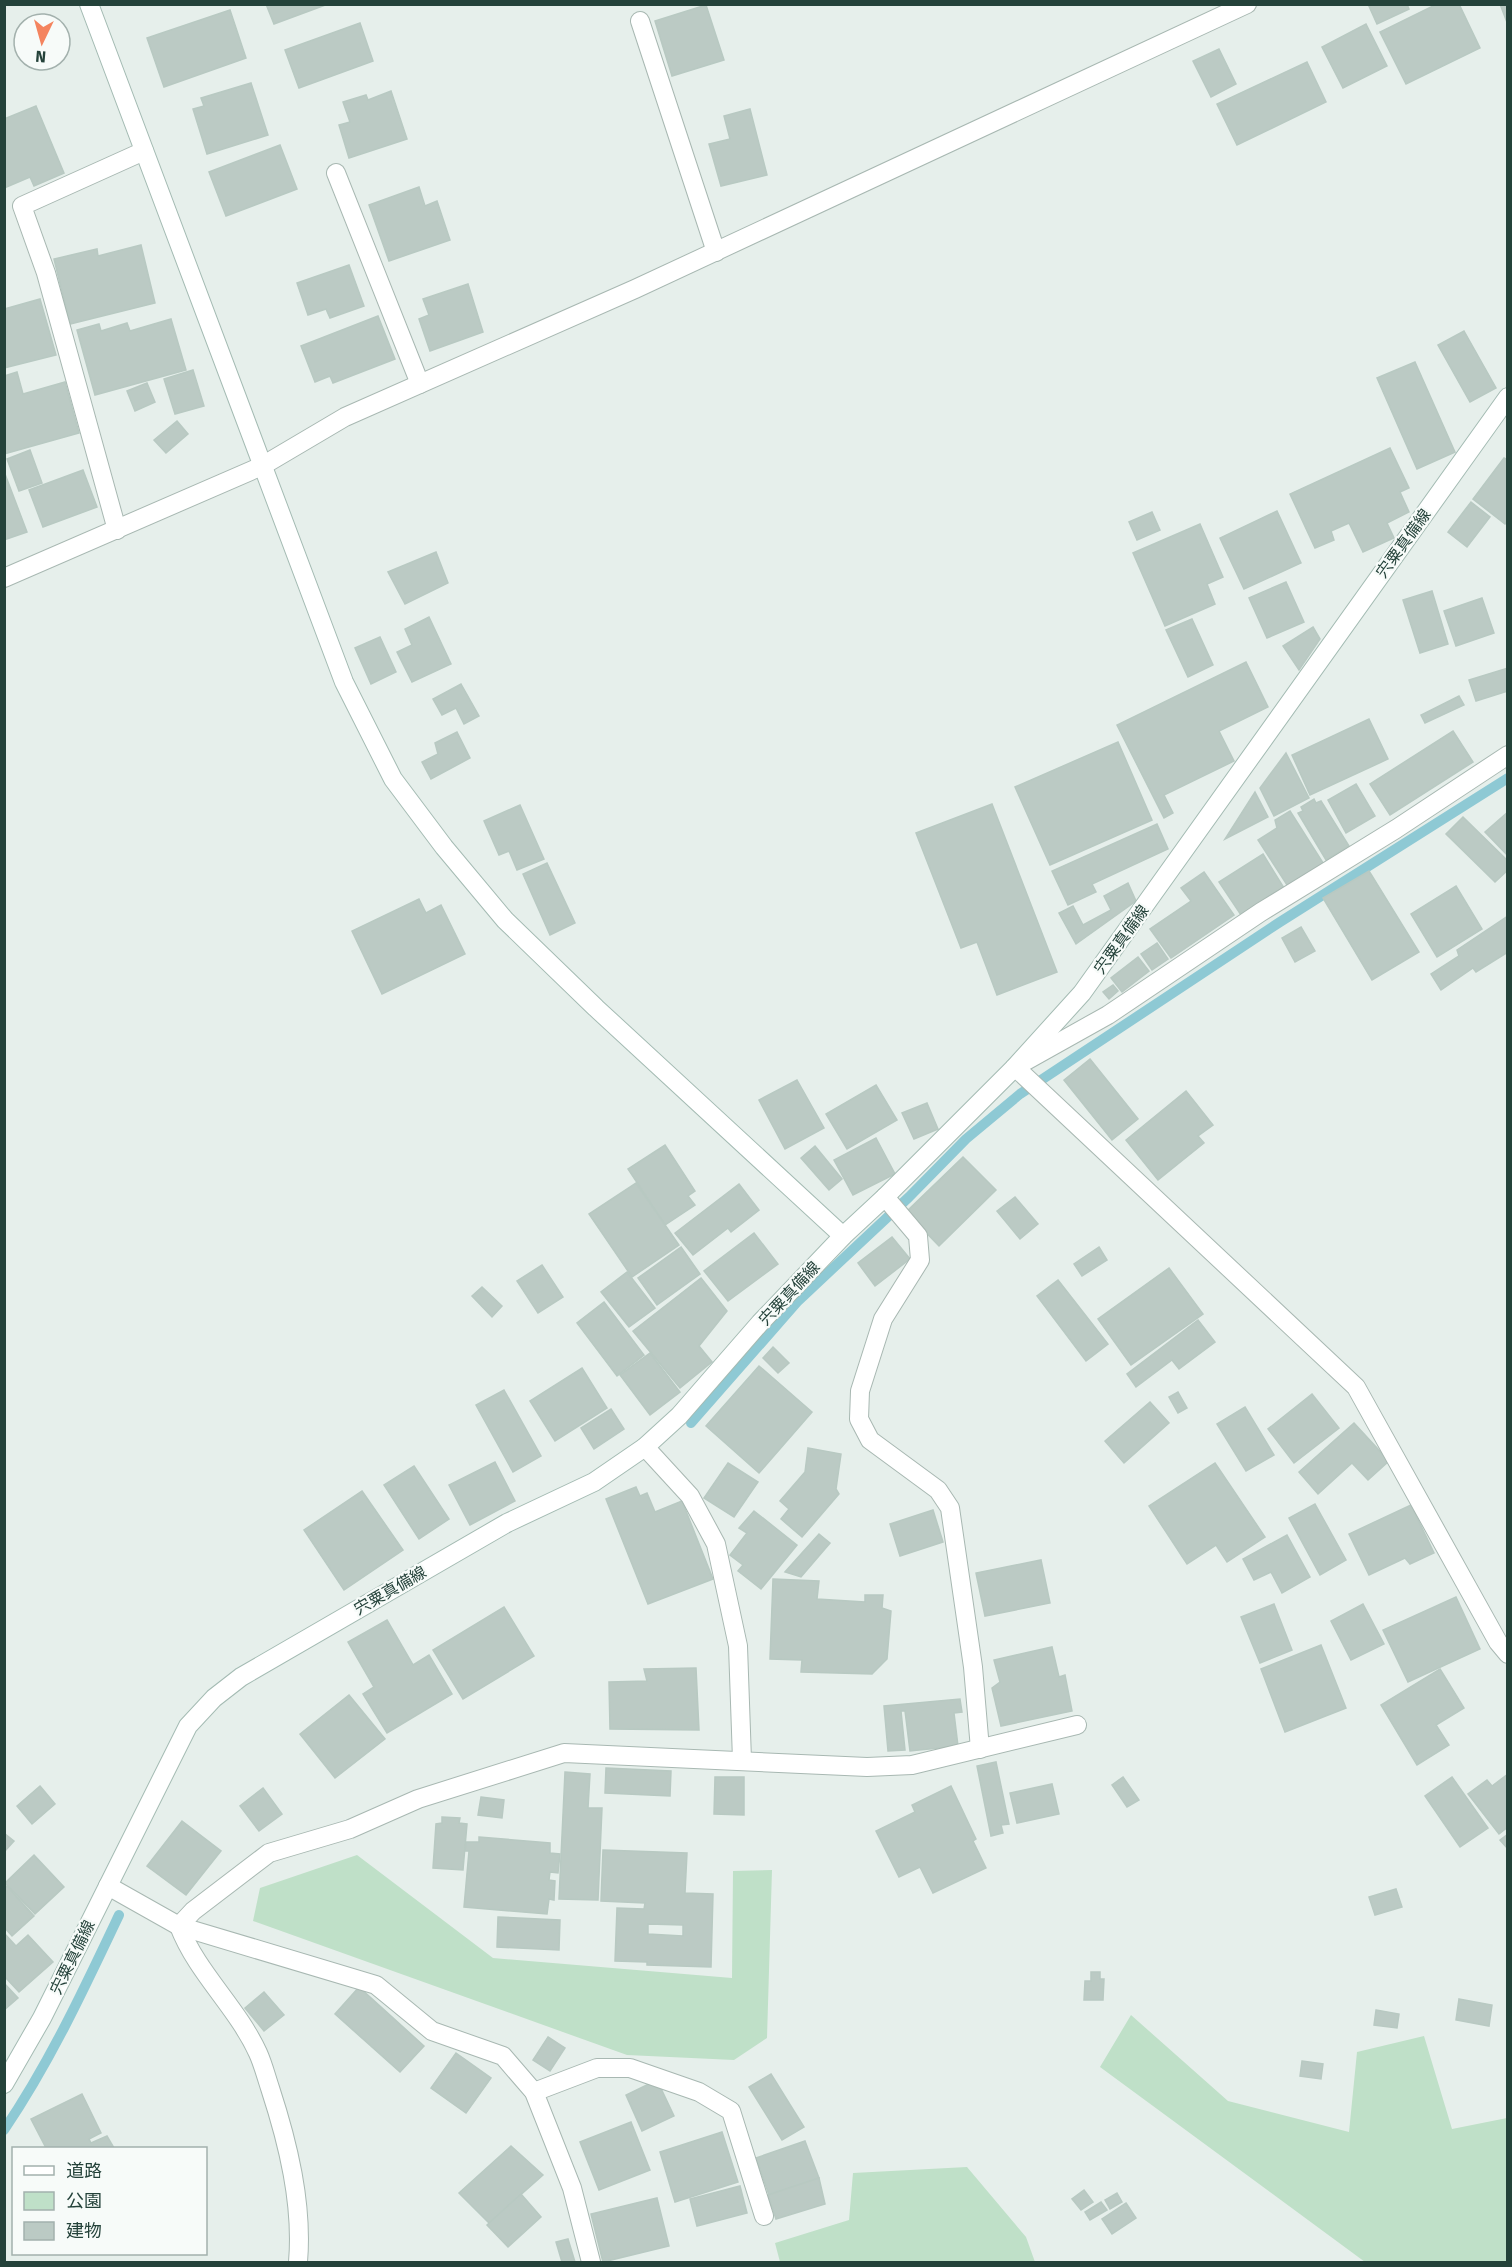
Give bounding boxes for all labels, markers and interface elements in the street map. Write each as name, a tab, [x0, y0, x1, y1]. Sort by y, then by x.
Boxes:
north arrow	[12, 12, 72, 72]
text: N	[35, 47, 47, 66]
street label: 宍粟真備線	[1372, 505, 1435, 581]
street label: 宍粟真備線	[1090, 901, 1153, 977]
street label: 宍粟真備線	[755, 1258, 824, 1329]
street label: 宍粟真備線	[351, 1562, 430, 1619]
street label: 宍粟真備線	[46, 1917, 99, 1997]
legend	[12, 2147, 207, 2255]
text: 道路	[66, 2160, 102, 2182]
text: 公園	[66, 2190, 102, 2212]
text: 建物	[66, 2220, 102, 2242]

